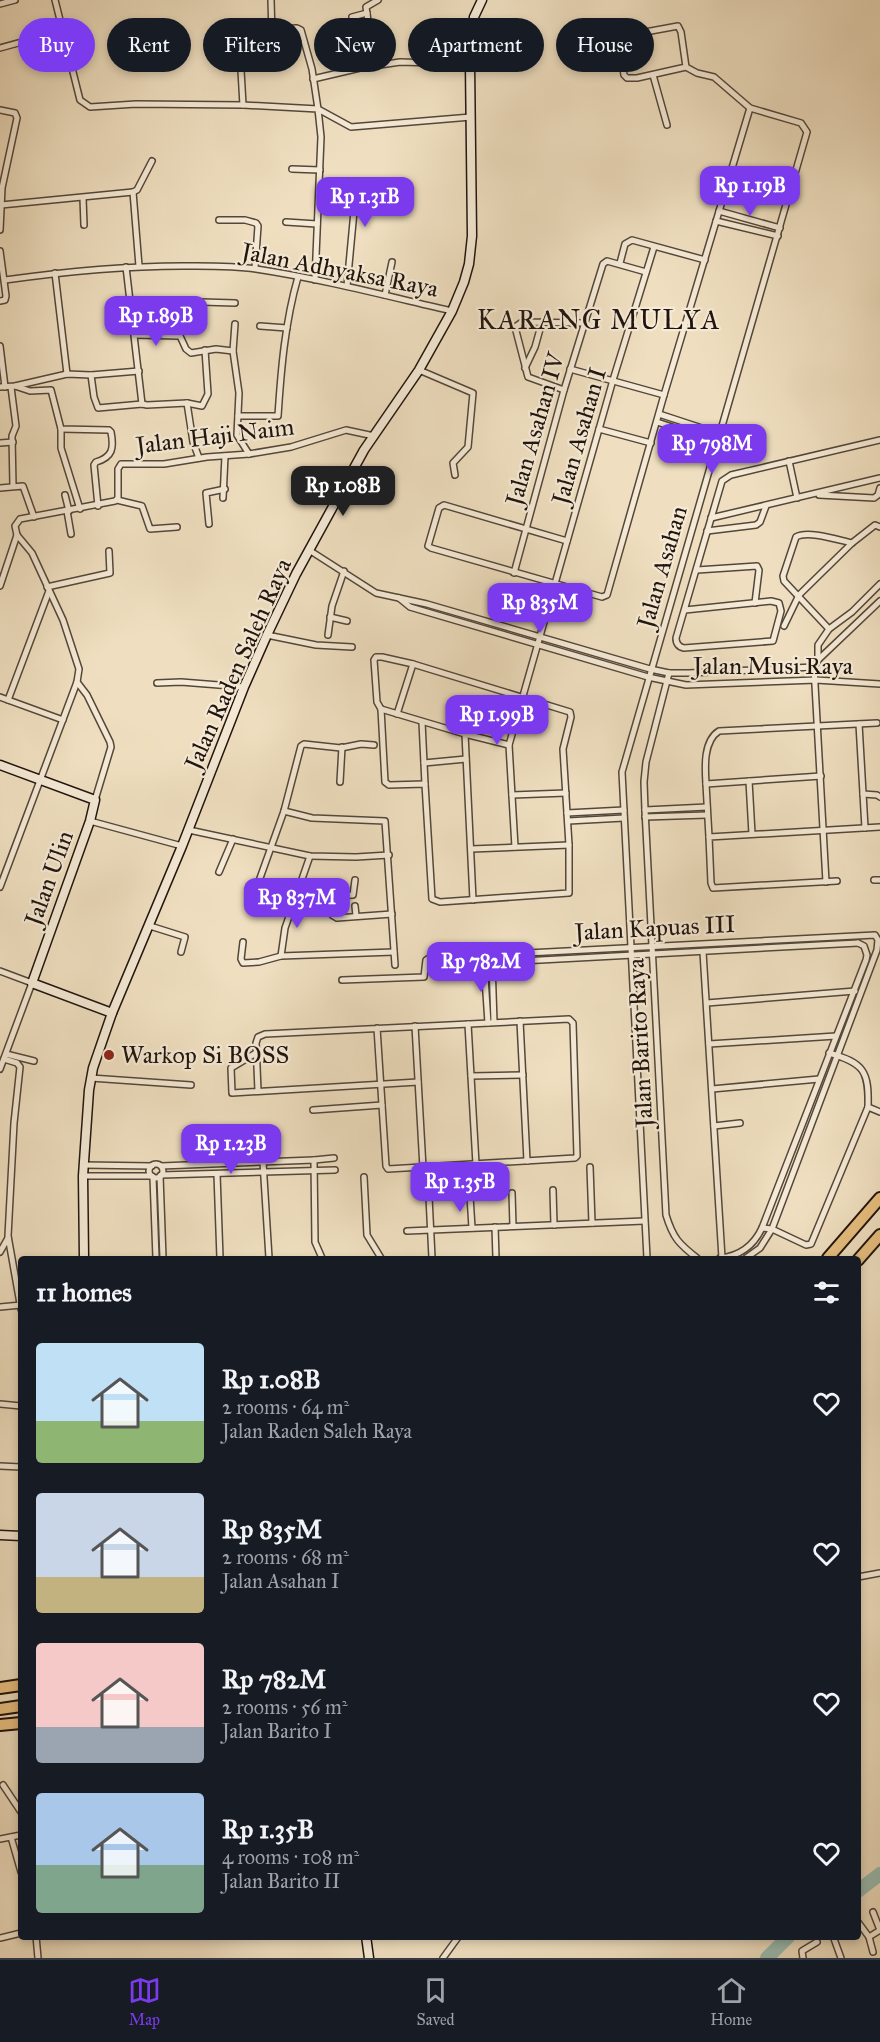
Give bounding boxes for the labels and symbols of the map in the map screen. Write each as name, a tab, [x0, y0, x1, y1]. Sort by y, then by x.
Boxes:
pin: Rp 1.19B	[688, 166, 812, 217]
pin: Rp 1.31B	[303, 177, 427, 228]
street label: Jalan Adhyaksa Raya	[236, 236, 442, 304]
pin: Rp 1.89B	[94, 296, 218, 347]
district label: KARANG MULYA	[477, 303, 721, 336]
street label: Jalan Asahan IV	[498, 348, 572, 512]
street label: Jalan Asahan I	[544, 364, 613, 511]
street label: Jalan Haji Naim	[131, 411, 296, 461]
pin: Rp 798M	[657, 424, 767, 475]
pin: Rp 1.08B	[281, 466, 405, 517]
street label: Jalan Asahan	[629, 503, 694, 634]
street label: Jalan Raden Saleh Raya	[177, 553, 298, 777]
pin: Rp 835M	[485, 583, 595, 634]
street label: Jalan Musi Raya	[690, 651, 854, 681]
pin: Rp 1.99B	[435, 695, 559, 746]
street label: Jalan Ulin	[17, 826, 80, 933]
pin: Rp 837M	[242, 878, 352, 929]
street label: Jalan Kapuas III	[571, 909, 736, 947]
pin: Rp 782M	[426, 942, 536, 993]
street label: Jalan Barito Raya	[621, 957, 660, 1131]
place label: Warkop Si BOSS	[121, 1040, 289, 1070]
marker: Warkop Si BOSS	[102, 1048, 116, 1062]
pin: Rp 1.23B	[169, 1124, 293, 1175]
pin: Rp 1.35B	[398, 1162, 522, 1213]

